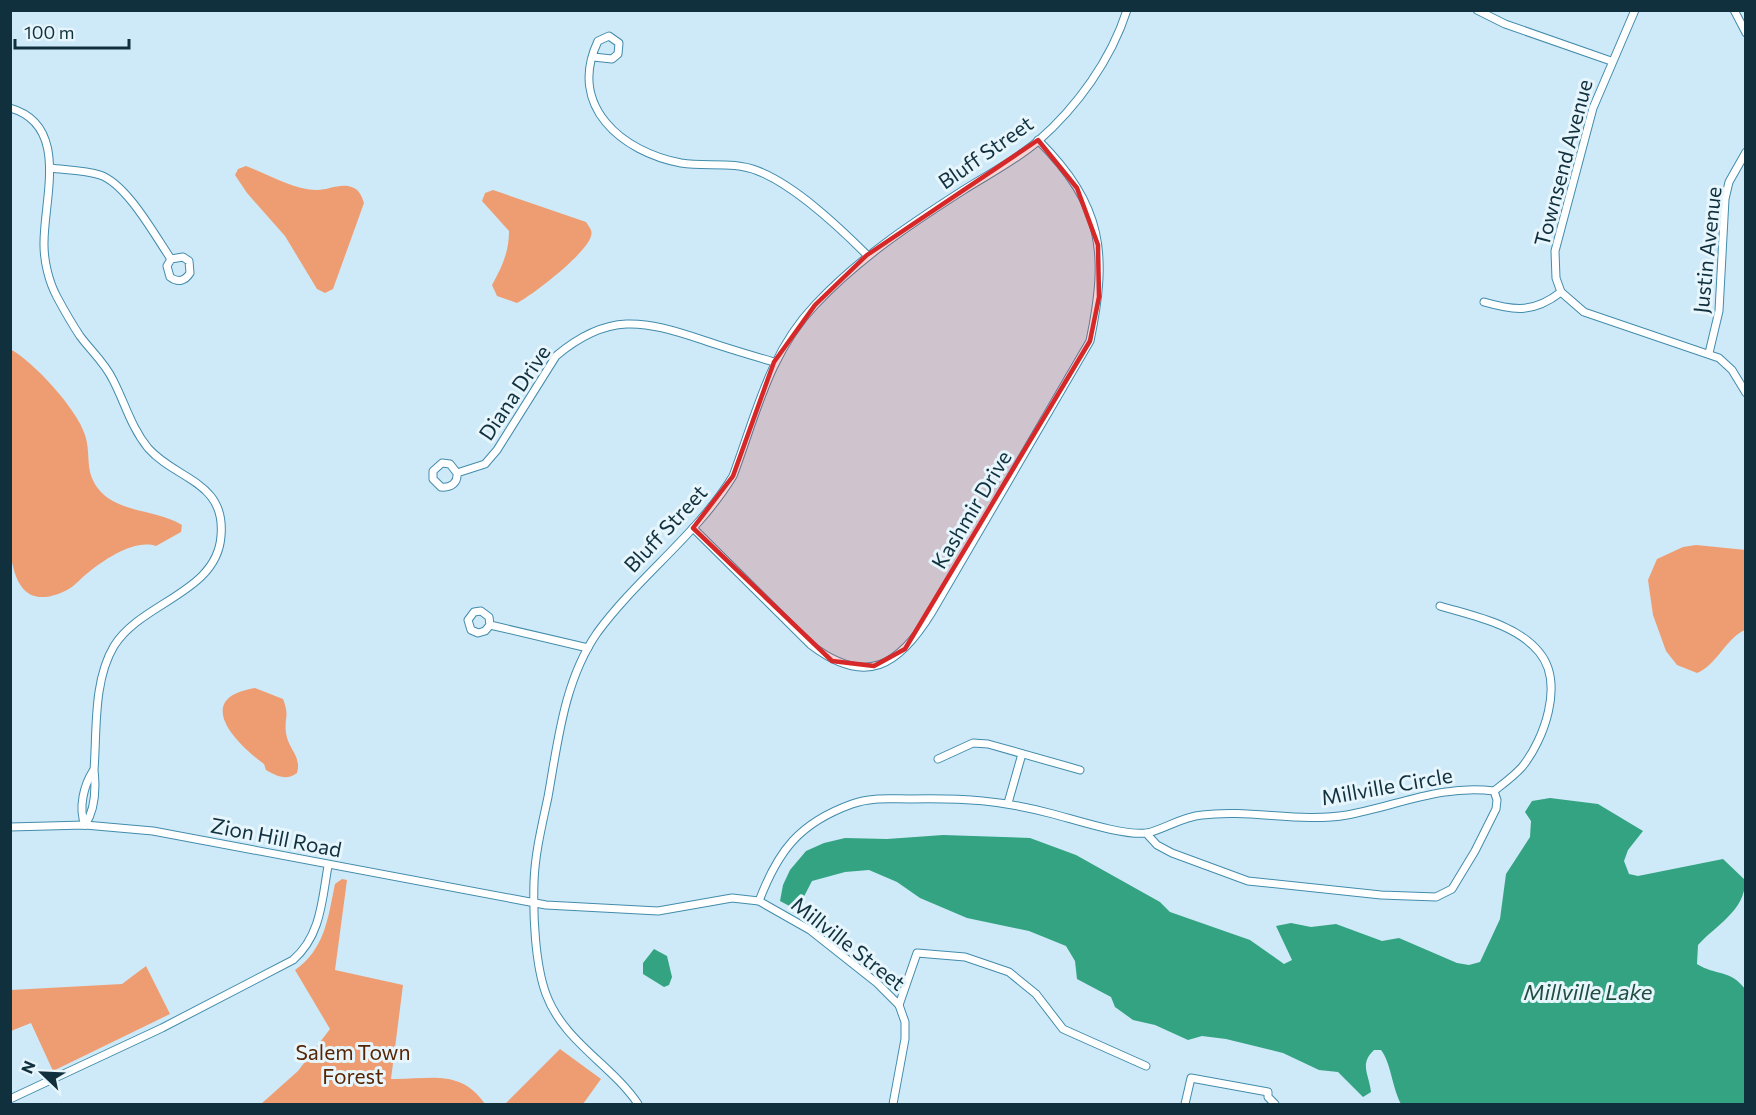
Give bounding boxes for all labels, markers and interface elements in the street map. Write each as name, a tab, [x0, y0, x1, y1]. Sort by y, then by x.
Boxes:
scale bar	[15, 12, 129, 50]
text: 100 m	[24, 21, 74, 43]
street label: Townsend Avenue	[1528, 76, 1597, 249]
street label: Bluff Street	[933, 110, 1037, 194]
street label: Justin Avenue	[1687, 185, 1726, 315]
street label: Diana Drive	[473, 340, 555, 445]
street label: Kashmir Drive	[926, 446, 1016, 573]
street label: Bluff Street	[618, 479, 712, 577]
street label: Millville Circle	[1319, 762, 1454, 809]
street label: Zion Hill Road	[209, 812, 344, 861]
street label: Millville Street	[787, 891, 911, 995]
water label: Millville Lake	[1524, 978, 1653, 1005]
park label: Salem Town Forest	[296, 1039, 410, 1088]
north arrow	[12, 1043, 72, 1103]
text: N	[17, 1058, 39, 1076]

